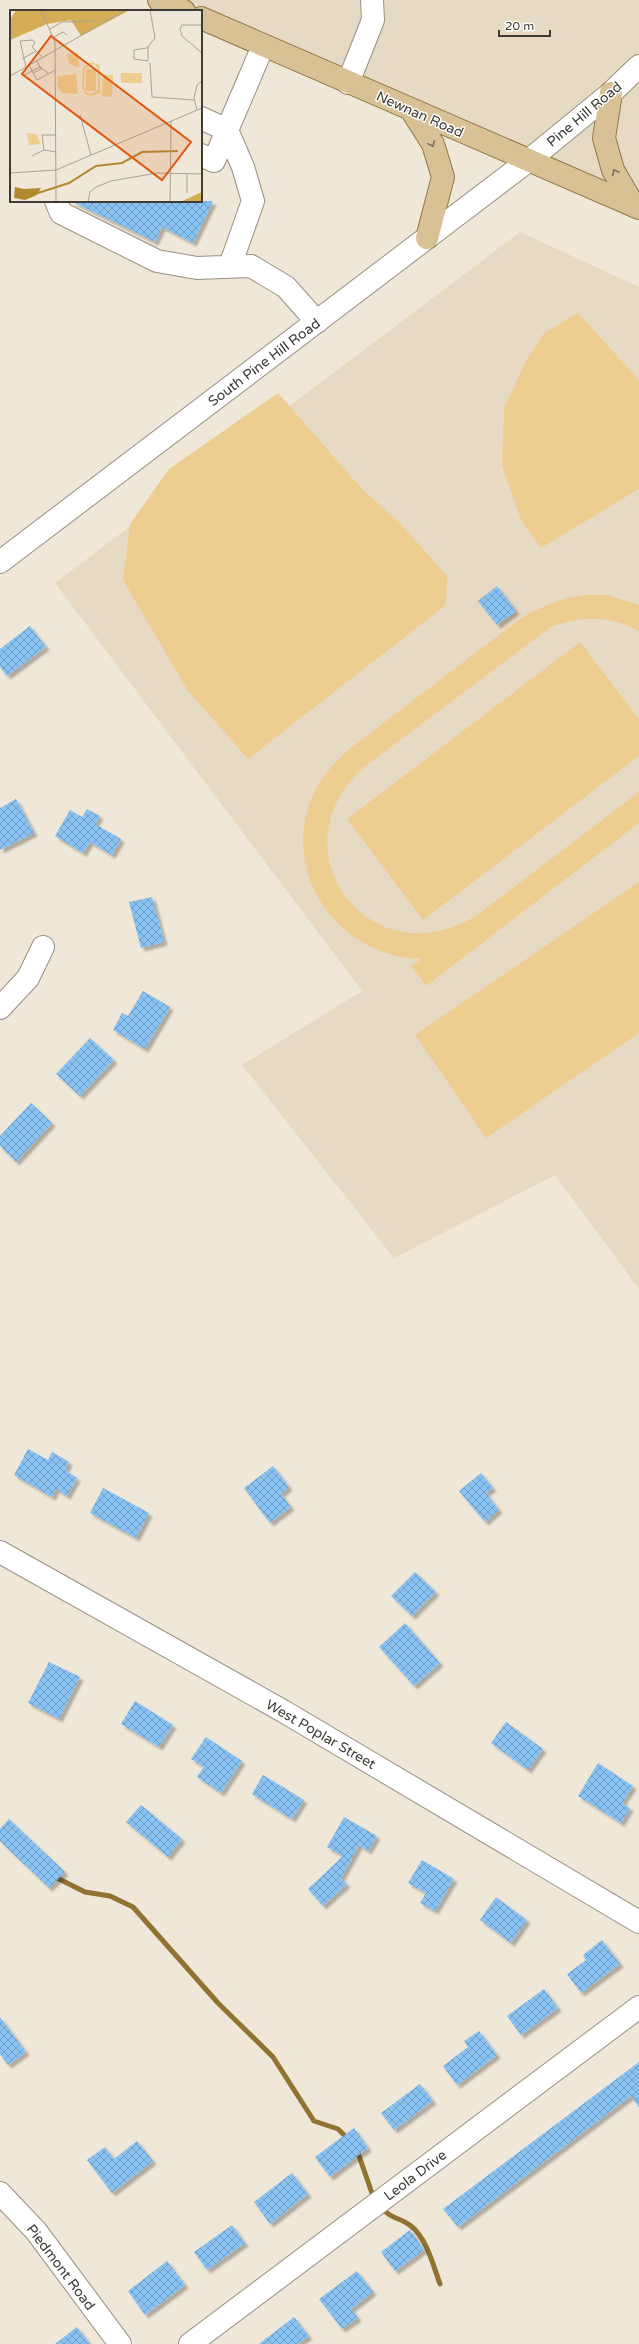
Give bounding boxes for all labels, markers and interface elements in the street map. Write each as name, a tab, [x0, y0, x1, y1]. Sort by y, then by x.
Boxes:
inset map	[10, 10, 202, 202]
scale bar	[499, 12, 550, 38]
text: 20 m	[505, 19, 534, 33]
street label: Pine Hill Road	[543, 78, 625, 151]
street label: Newnan Road	[374, 88, 466, 141]
one-way arrow	[427, 140, 435, 148]
one-way arrow	[612, 169, 620, 176]
street label: South Pine Hill Road	[205, 315, 324, 410]
street label: West Poplar Street	[263, 1696, 379, 1773]
street label: Leola Drive	[381, 2146, 450, 2204]
street label: Piedmont Road	[23, 2221, 99, 2314]

